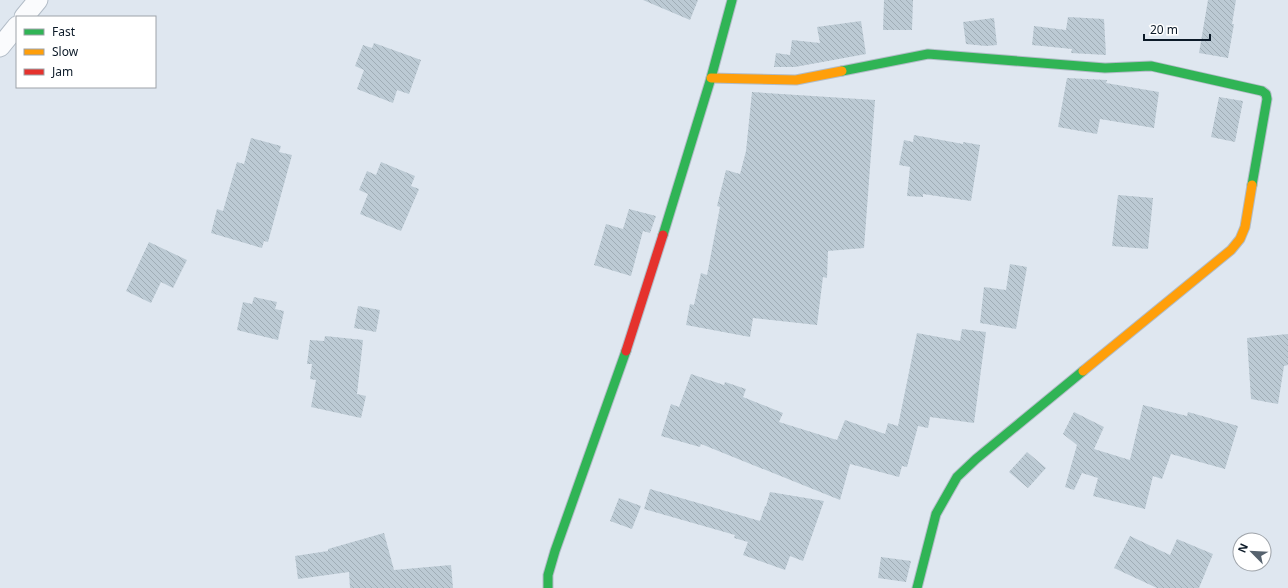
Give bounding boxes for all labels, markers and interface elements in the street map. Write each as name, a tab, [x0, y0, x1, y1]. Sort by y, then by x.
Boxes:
legend	[16, 16, 156, 88]
scale bar	[1144, 16, 1210, 42]
text: 20 m	[1150, 21, 1178, 38]
text: Fast	[52, 23, 76, 40]
text: Slow	[52, 43, 79, 60]
text: Jam	[51, 63, 73, 80]
north arrow	[1232, 532, 1272, 572]
text: N	[1234, 541, 1251, 555]

